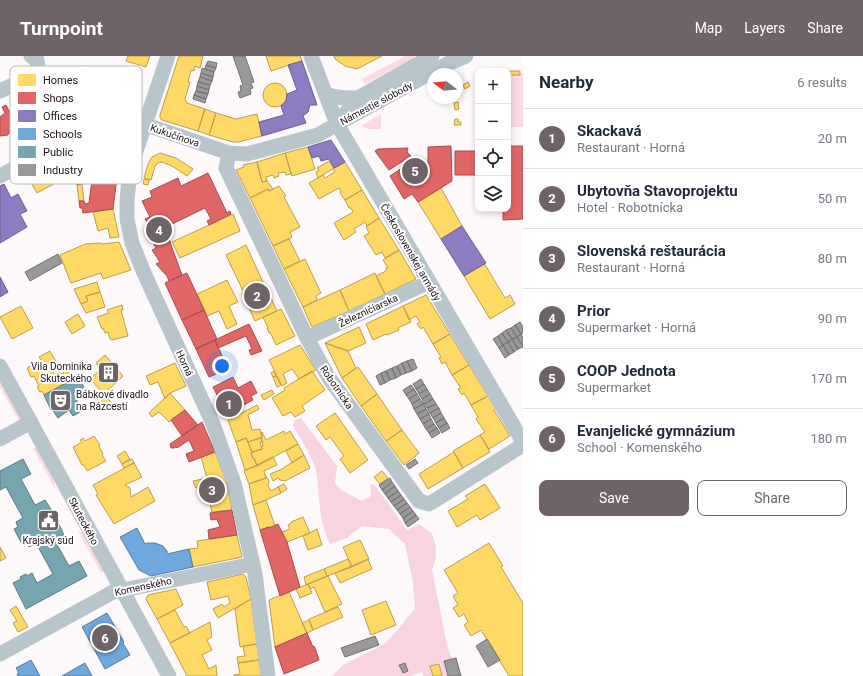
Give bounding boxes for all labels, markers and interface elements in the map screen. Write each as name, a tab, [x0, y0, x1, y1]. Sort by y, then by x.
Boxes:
text: Turnpoint	[20, 17, 103, 40]
text: Map	[695, 20, 722, 36]
text: Layers	[744, 20, 785, 36]
text: Share	[807, 20, 843, 36]
legend	[10, 66, 142, 184]
north arrow	[427, 68, 463, 104]
map controls	[475, 68, 511, 212]
button: +	[475, 68, 511, 104]
text: Nearby	[539, 72, 594, 92]
text: Homes	[43, 74, 79, 87]
text: 6 results	[797, 75, 847, 90]
street label: Námestie slobody	[338, 80, 414, 127]
text: Shops	[43, 92, 74, 105]
button: −	[475, 104, 511, 140]
text: Offices	[43, 110, 78, 123]
street label: Kukučínova	[149, 122, 201, 149]
text: Skackavá	[577, 122, 642, 140]
text: Schools	[43, 128, 83, 141]
text: 1	[548, 131, 556, 146]
text: 20 m	[818, 131, 847, 146]
button: locate	[475, 140, 511, 176]
text: Restaurant · Horná	[577, 140, 685, 155]
text: Public	[43, 146, 74, 159]
pin: 5	[402, 156, 428, 186]
text: Industry	[43, 164, 83, 177]
button: layers	[475, 176, 511, 212]
text: Ubytovňa Stavoprojektu	[577, 182, 738, 200]
text: 2	[548, 191, 556, 206]
text: 50 m	[818, 191, 847, 206]
text: Hotel · Robotnícka	[577, 200, 683, 215]
street label: Československej armády	[378, 201, 445, 303]
pin: 4	[146, 215, 172, 245]
text: Slovenská reštaurácia	[577, 242, 726, 260]
text: 3	[548, 251, 556, 266]
text: 80 m	[818, 251, 847, 266]
text: Restaurant · Horná	[577, 260, 685, 275]
pin: 2	[244, 281, 270, 311]
street label: Železničiarska	[336, 291, 400, 329]
text: Prior	[577, 302, 610, 320]
text: 4	[548, 311, 556, 326]
text: 90 m	[818, 311, 847, 326]
text: Supermarket · Horná	[577, 320, 696, 335]
street label: Horná	[174, 349, 195, 378]
your location	[212, 356, 232, 376]
building icon: Vila Dominika Skuteckého	[95, 359, 121, 385]
place label: Vila Dominika Skuteckého	[31, 361, 92, 384]
text: COOP Jednota	[577, 362, 676, 380]
street label: Robotnícka	[318, 363, 355, 411]
text: 5	[548, 371, 556, 386]
text: 170 m	[810, 371, 847, 386]
text: Supermarket	[577, 380, 651, 395]
theatre icon: Bábkové divadlo na Rázcestí	[48, 387, 74, 413]
place label: Bábkové divadlo na Rázcestí	[76, 389, 149, 412]
pin: 1	[216, 389, 242, 419]
text: Evanjelické gymnázium	[577, 422, 735, 440]
text: 6	[548, 431, 556, 446]
text: 180 m	[810, 431, 847, 446]
text: School · Komenského	[577, 440, 702, 455]
pin: 3	[199, 475, 225, 505]
button: Save	[539, 480, 689, 516]
button: Share	[697, 480, 847, 516]
street label: Skuteckého	[67, 496, 101, 547]
public building icon: Krajský súd	[35, 507, 61, 533]
place label: Krajský súd	[22, 535, 74, 546]
street label: Komenského	[114, 575, 173, 598]
pin: 6	[92, 623, 118, 653]

